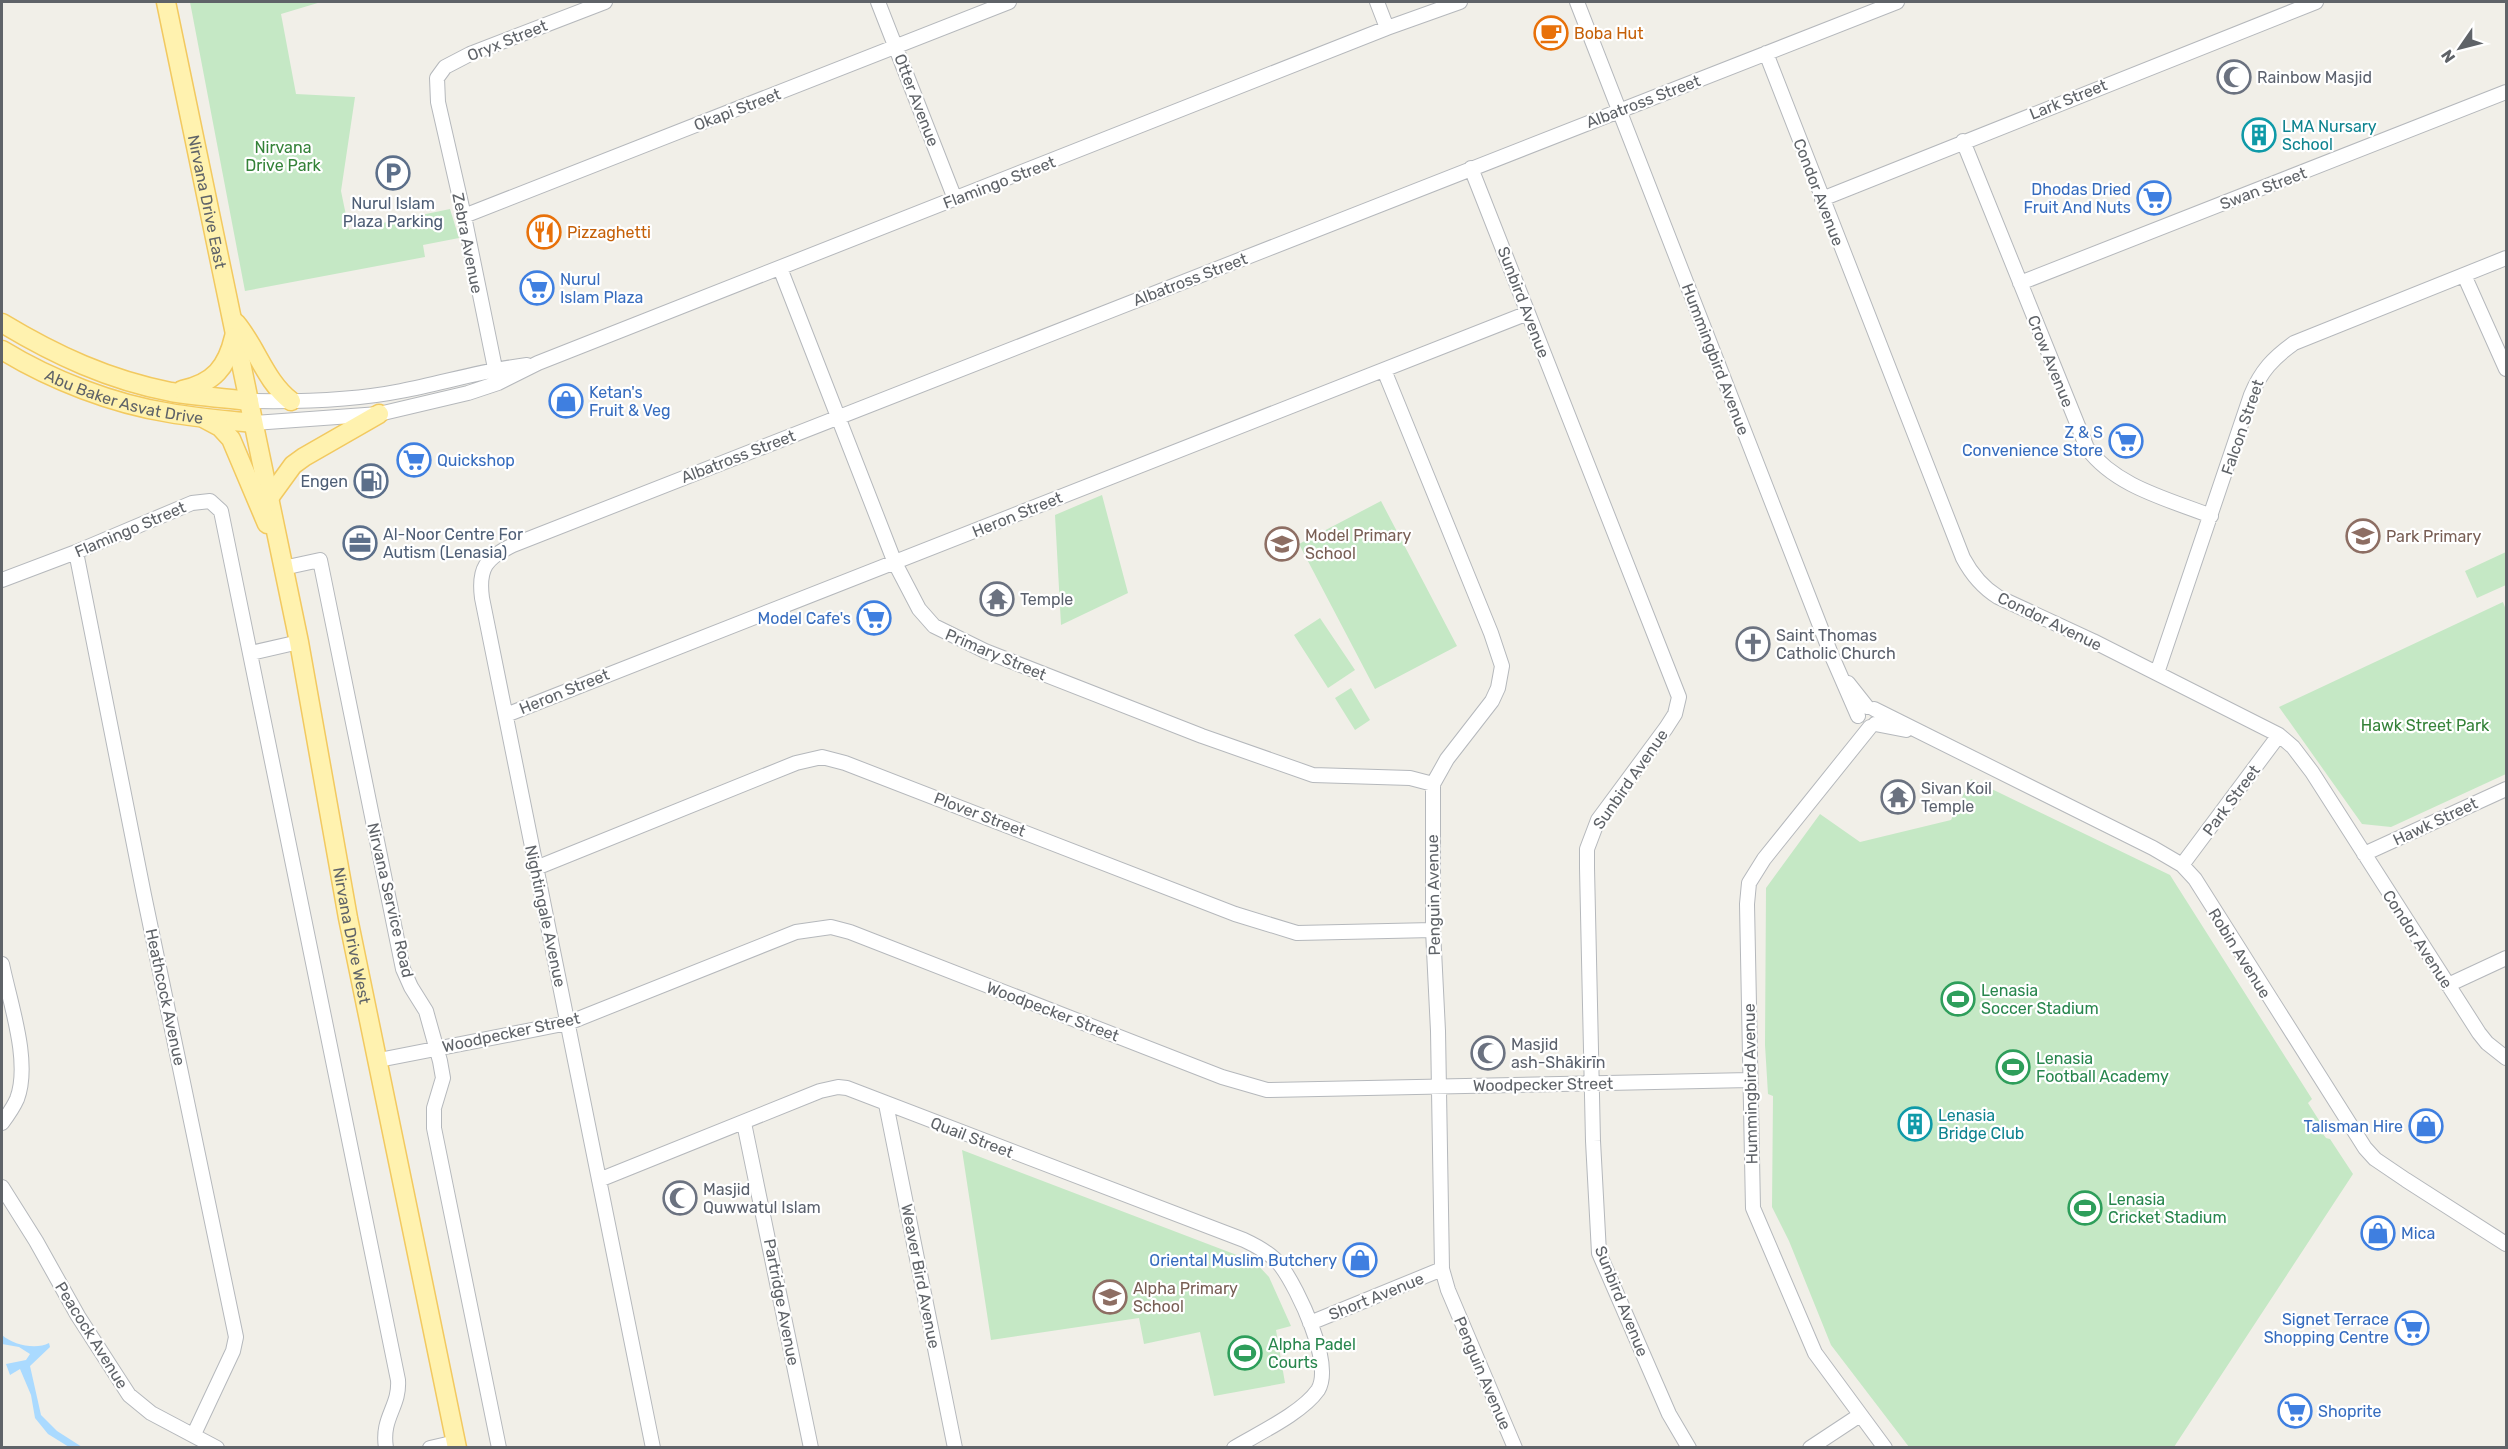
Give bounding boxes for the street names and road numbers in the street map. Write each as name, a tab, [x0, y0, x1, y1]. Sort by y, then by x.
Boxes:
street label: Oryx Street	[464, 16, 550, 65]
street label: Otter Avenue	[890, 51, 943, 149]
street label: Albatross Street	[1583, 71, 1703, 132]
street label: Lark Street	[2027, 75, 2110, 124]
street label: Okapi Street	[691, 84, 783, 135]
street label: Nirvana Drive East	[184, 133, 230, 271]
street label: Condor Avenue	[1789, 136, 1848, 249]
street label: Flamingo Street	[940, 152, 1058, 213]
street label: Swan Street	[2217, 163, 2309, 214]
street label: Zebra Avenue	[448, 191, 487, 295]
street label: Sunbird Avenue	[1494, 244, 1553, 361]
street label: Albatross Street	[1130, 249, 1250, 310]
street label: Hummingbird Avenue	[1678, 281, 1753, 438]
street label: Crow Avenue	[2023, 312, 2078, 410]
street label: Abu Baker Asvat Drive	[42, 365, 204, 428]
street label: Falcon Street	[2217, 377, 2268, 477]
street label: Albatross Street	[678, 426, 798, 487]
street label: Heron Street	[969, 488, 1065, 541]
street label: Flamingo Street	[72, 498, 189, 561]
street label: Condor Avenue	[1995, 588, 2105, 655]
street label: Primary Street	[942, 625, 1049, 684]
street label: Heron Street	[516, 665, 612, 718]
street label: Sunbird Avenue	[1589, 726, 1672, 833]
street label: Park Street	[2199, 761, 2264, 839]
street label: Plover Street	[931, 788, 1028, 841]
street label: Hawk Street	[2390, 794, 2481, 849]
street label: Nirvana Service Road	[363, 821, 418, 979]
street label: Penguin Avenue	[1423, 834, 1444, 956]
street label: Nightingale Avenue	[521, 843, 570, 989]
street label: Nirvana Drive West	[329, 866, 374, 1006]
street label: Condor Avenue	[2379, 887, 2456, 992]
street label: Robin Avenue	[2204, 905, 2275, 1002]
street label: Heathcock Avenue	[142, 927, 189, 1067]
street label: Woodpecker Street	[984, 977, 1122, 1045]
street label: Hummingbird Avenue	[1740, 1003, 1761, 1165]
street label: Woodpecker Street	[440, 1009, 582, 1056]
street label: Woodpecker Street	[1473, 1074, 1613, 1095]
street label: Quail Street	[928, 1113, 1016, 1162]
street label: Weaver Bird Avenue	[897, 1202, 944, 1350]
street label: Partridge Avenue	[760, 1237, 803, 1367]
street label: Sunbird Avenue	[1591, 1243, 1652, 1359]
street label: Short Avenue	[1326, 1269, 1426, 1324]
street label: Peacock Avenue	[51, 1278, 132, 1392]
street label: Penguin Avenue	[1450, 1314, 1515, 1433]

